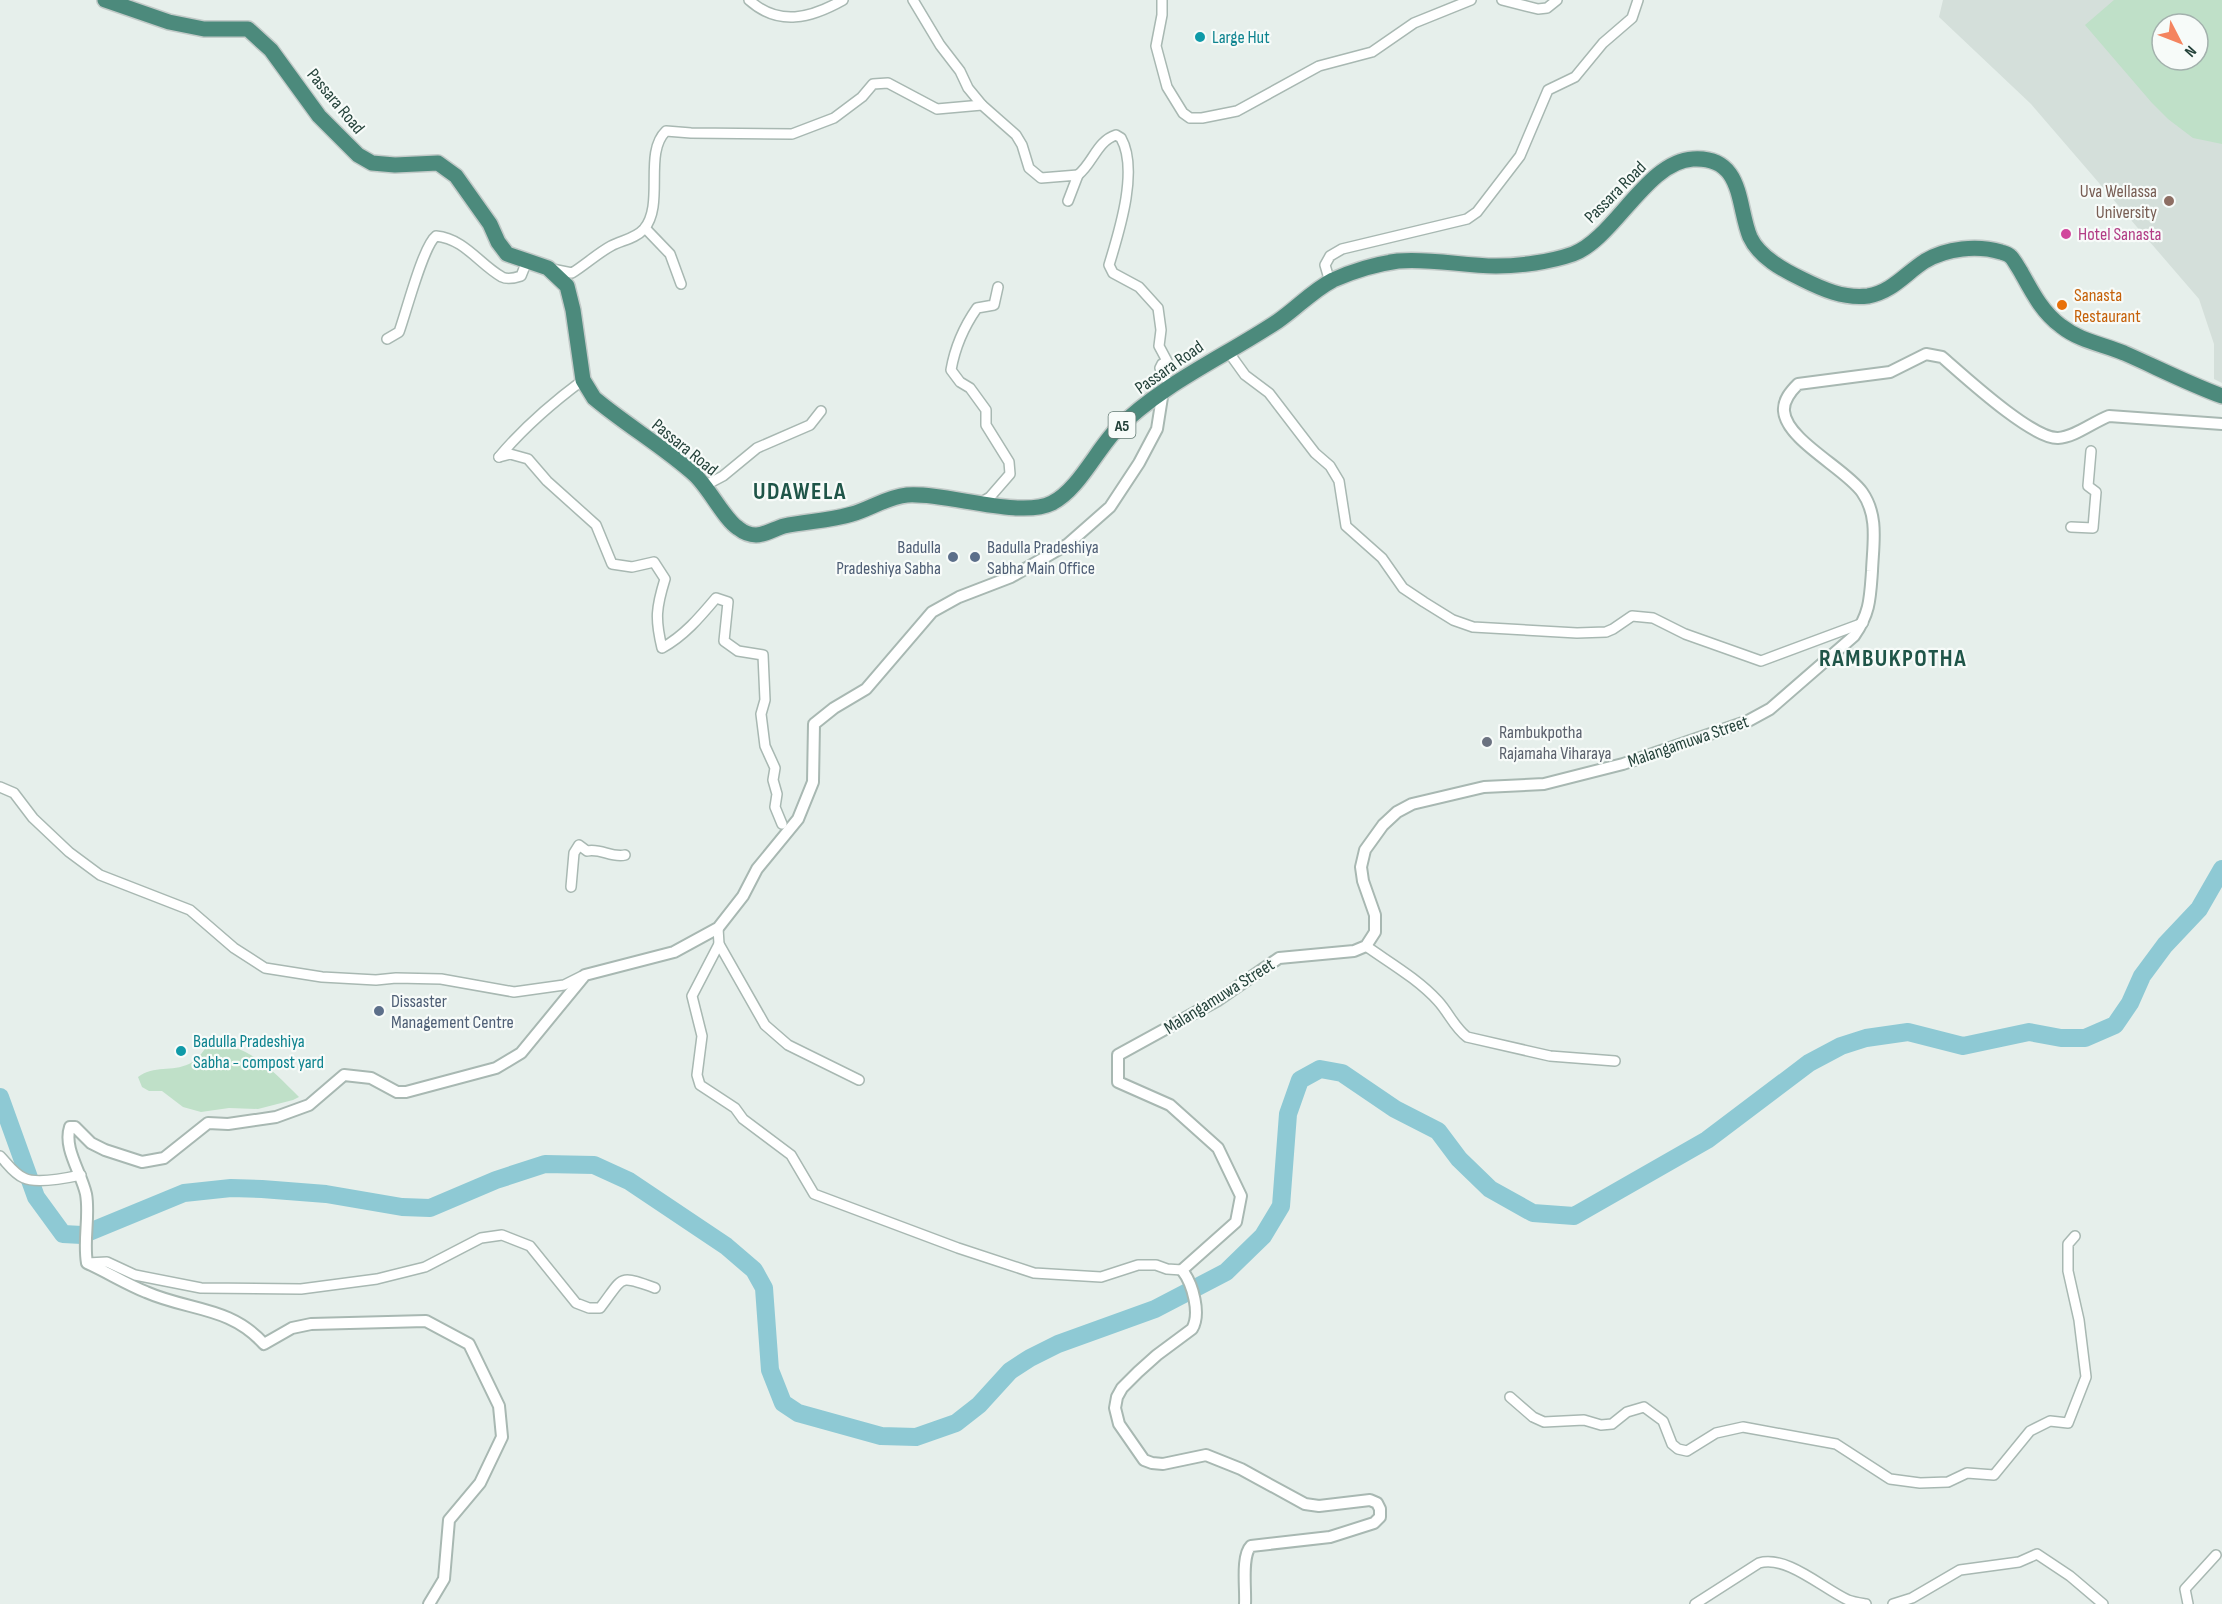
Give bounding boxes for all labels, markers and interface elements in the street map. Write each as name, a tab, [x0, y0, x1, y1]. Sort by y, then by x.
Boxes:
north arrow	[2150, 12, 2210, 72]
place label: Large Hut	[1212, 27, 1270, 48]
marker: Large Hut	[1193, 30, 1207, 44]
text: N	[2180, 42, 2200, 61]
street label: Passara Road	[302, 64, 369, 138]
street label: Passara Road	[1580, 157, 1651, 228]
place label: Uva Wellassa University	[2080, 181, 2157, 223]
marker: Uva Wellassa University	[2162, 194, 2176, 208]
place label: Hotel Sanasta	[2078, 224, 2162, 245]
marker: Hotel Sanasta	[2059, 227, 2073, 241]
place label: Sanasta Restaurant	[2074, 285, 2141, 327]
marker: Sanasta Restaurant	[2055, 298, 2069, 312]
street label: Passara Road	[1131, 336, 1207, 399]
road number: A5	[1108, 412, 1136, 438]
street label: Passara Road	[648, 415, 722, 480]
district label: UDAWELA	[753, 477, 847, 506]
place label: Badulla Pradeshiya Sabha	[836, 537, 941, 579]
place label: Badulla Pradeshiya Sabha Main Office	[987, 537, 1099, 579]
marker: Badulla Pradeshiya Sabha	[946, 550, 960, 564]
marker: Badulla Pradeshiya Sabha Main Office	[968, 550, 982, 564]
district label: RAMBUKPOTHA	[1819, 644, 1967, 673]
street label: Malangamuwa Street	[1625, 711, 1752, 772]
place label: Rambukpotha Rajamaha Viharaya	[1499, 722, 1612, 764]
marker: Rambukpotha Rajamaha Viharaya	[1480, 735, 1494, 749]
street label: Malangamuwa Street	[1160, 954, 1279, 1039]
place label: Dissaster Management Centre	[391, 991, 514, 1033]
marker: Dissaster Management Centre	[372, 1004, 386, 1018]
place label: Badulla Pradeshiya Sabha - compost yard	[193, 1031, 324, 1073]
marker: Badulla Pradeshiya Sabha - compost yard	[174, 1044, 188, 1058]

